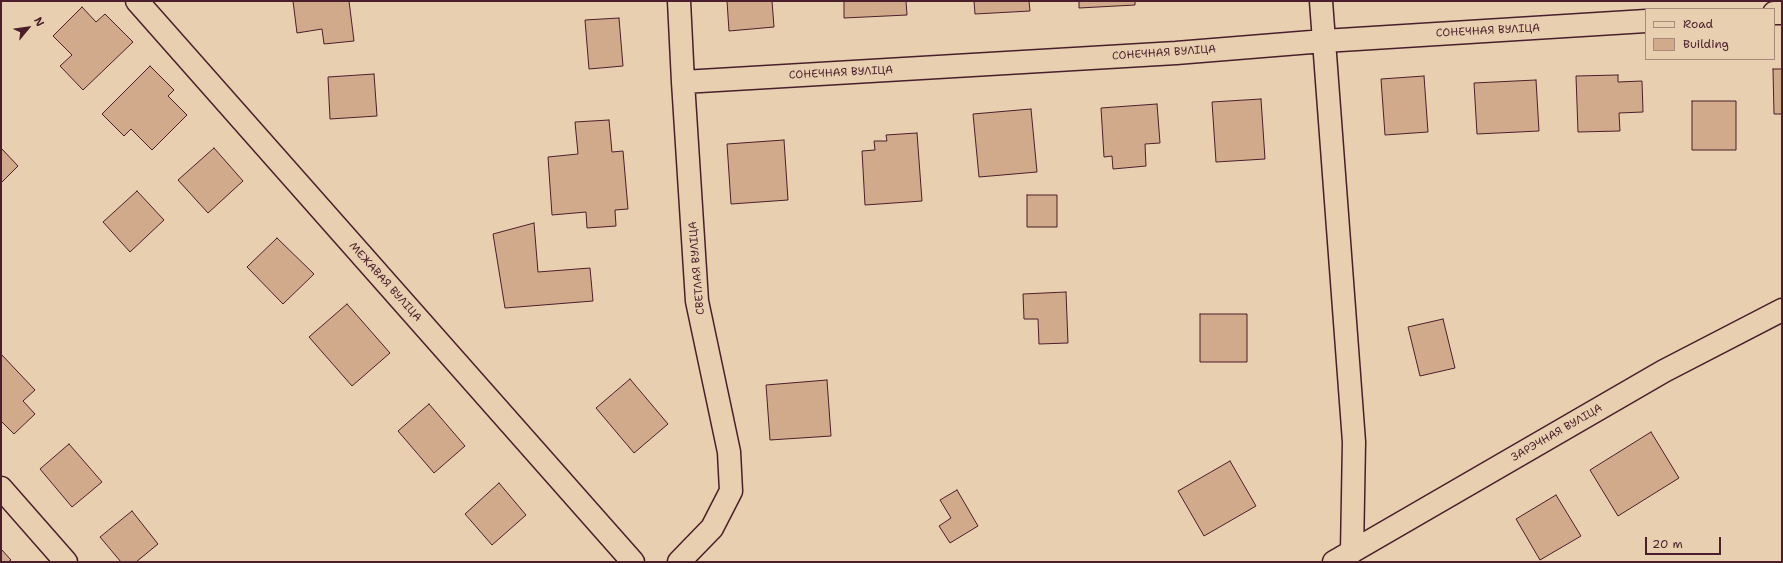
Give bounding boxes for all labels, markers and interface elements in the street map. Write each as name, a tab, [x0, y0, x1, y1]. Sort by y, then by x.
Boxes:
north arrow	[8, 8, 48, 48]
legend	[1645, 8, 1775, 60]
text: N	[30, 14, 48, 29]
text: Road	[1683, 16, 1713, 32]
street label: СОНЕЧНАЯ ВУЛІЦА	[1436, 22, 1540, 40]
text: Building	[1683, 36, 1729, 52]
street label: СОНЕЧНАЯ ВУЛІЦА	[1112, 43, 1216, 63]
street label: СОНЕЧНАЯ ВУЛІЦА	[789, 64, 893, 82]
street label: СВЕТЛАЯ ВУЛІЦА	[686, 221, 708, 315]
street label: МЕЖАВАЯ ВУЛІЦА	[346, 240, 424, 324]
street label: ЗАРЭЧНАЯ ВУЛІЦА	[1509, 402, 1605, 464]
scale bar	[1647, 529, 1723, 555]
text: 20 m	[1652, 536, 1683, 552]

